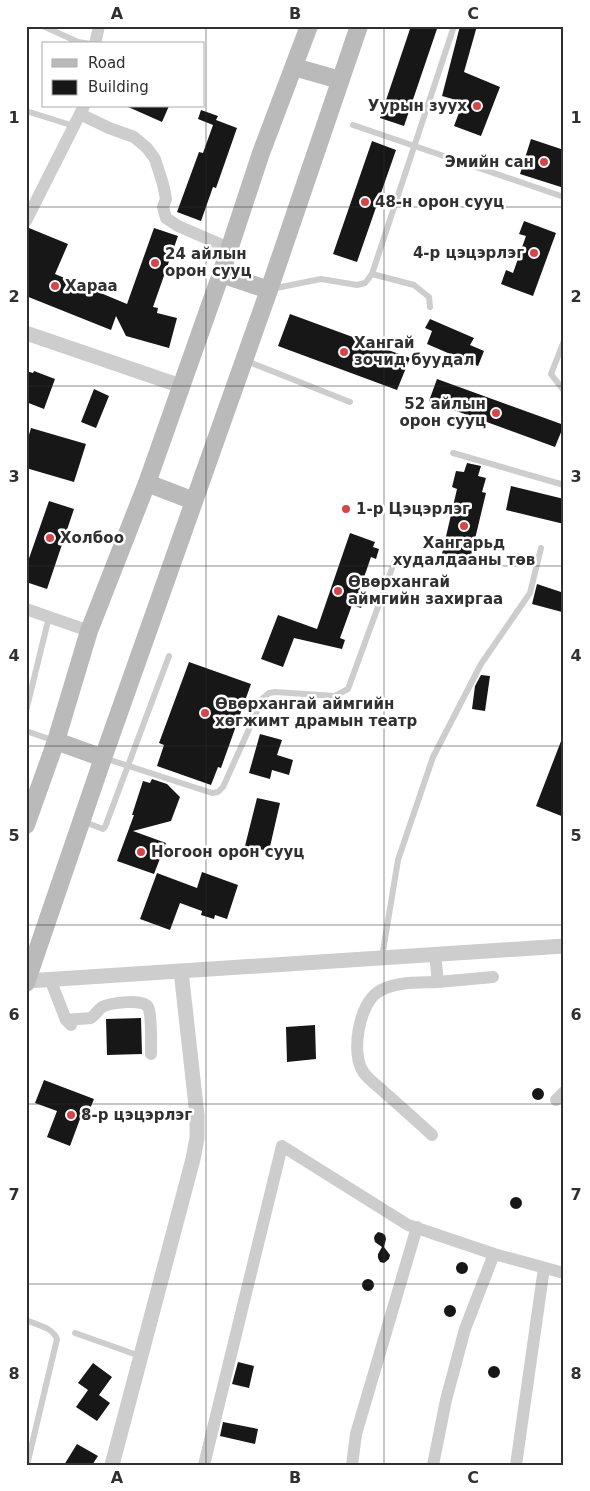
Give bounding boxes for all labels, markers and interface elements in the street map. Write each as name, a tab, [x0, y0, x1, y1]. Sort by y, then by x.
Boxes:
text: A	[111, 4, 124, 23]
text: B	[289, 4, 301, 23]
text: C	[467, 4, 479, 23]
legend	[42, 42, 205, 108]
text: Road	[88, 54, 126, 72]
text: Building	[88, 78, 149, 96]
place label: Уурын зуух	[368, 97, 467, 115]
marker: Уурын зуух	[471, 100, 483, 112]
text: 1	[8, 108, 20, 127]
text: 1	[570, 108, 582, 127]
place label: Эмийн сан	[445, 153, 534, 171]
marker: Эмийн сан	[538, 156, 550, 168]
place label: 48-н орон сууц	[375, 193, 504, 211]
marker: 48-н орон сууц	[359, 196, 371, 208]
place label: 4-р цэцэрлэг	[413, 244, 524, 262]
place label: 24 айлын орон сууц	[165, 245, 252, 280]
marker: 4-р цэцэрлэг	[528, 247, 540, 259]
marker: 24 айлын орон сууц	[149, 257, 161, 269]
place label: Хараа	[65, 277, 118, 295]
marker: Хараа	[49, 280, 61, 292]
text: 2	[8, 287, 20, 306]
text: 2	[570, 287, 582, 306]
place label: Хангай зочид буудал	[354, 334, 474, 369]
marker: Хангай зочид буудал	[338, 346, 350, 358]
place label: 52 айлын орон сууц	[400, 395, 486, 430]
marker: 52 айлын орон сууц	[490, 407, 502, 419]
text: 3	[8, 467, 20, 486]
text: 3	[570, 467, 582, 486]
place label: 1-р Цэцэрлэг	[356, 500, 470, 518]
marker: 1-р Цэцэрлэг	[340, 503, 352, 515]
marker: Хангарьд худалдааны төв	[458, 520, 470, 532]
place label: Холбоо	[60, 529, 124, 547]
marker: Холбоо	[44, 532, 56, 544]
place label: Хангарьд худалдааны төв	[393, 534, 535, 569]
place label: Өвөрхангай аймгийн захиргаа	[348, 573, 503, 608]
marker: Өвөрхангай аймгийн захиргаа	[332, 585, 344, 597]
text: 4	[8, 646, 20, 665]
text: 4	[570, 646, 582, 665]
place label: Өвөрхангай аймгийн хөгжимт драмын театр	[215, 695, 417, 730]
marker: Өвөрхангай аймгийн хөгжимт драмын театр	[199, 707, 211, 719]
text: 5	[8, 826, 20, 845]
text: 5	[570, 826, 582, 845]
place label: Ногоон орон сууц	[151, 843, 304, 861]
marker: Ногоон орон сууц	[135, 846, 147, 858]
text: 6	[8, 1005, 20, 1024]
text: 6	[570, 1005, 582, 1024]
place label: 8-р цэцэрлэг	[81, 1106, 192, 1124]
marker: 8-р цэцэрлэг	[65, 1109, 77, 1121]
text: 7	[8, 1185, 20, 1204]
text: 7	[570, 1185, 582, 1204]
text: 8	[8, 1364, 20, 1383]
text: 8	[570, 1364, 582, 1383]
text: A	[111, 1468, 124, 1487]
text: B	[289, 1468, 301, 1487]
text: C	[467, 1468, 479, 1487]

